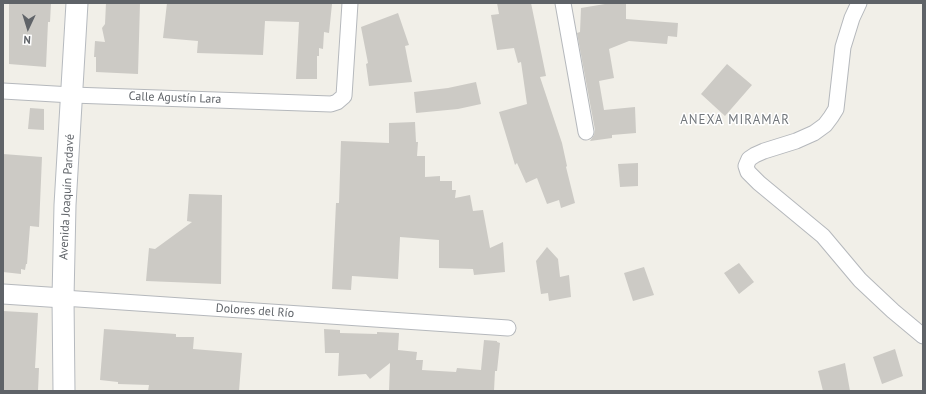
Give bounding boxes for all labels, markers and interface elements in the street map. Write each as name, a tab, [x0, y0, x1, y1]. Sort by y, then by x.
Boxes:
north arrow	[8, 8, 48, 48]
text: N	[23, 33, 31, 47]
street label: Calle Agustín Lara	[128, 89, 222, 107]
district label: ANEXA MIRAMAR	[680, 112, 790, 128]
street label: Avenida Joaquín Pardavé	[57, 134, 77, 260]
street label: Dolores del Río	[215, 301, 295, 321]

